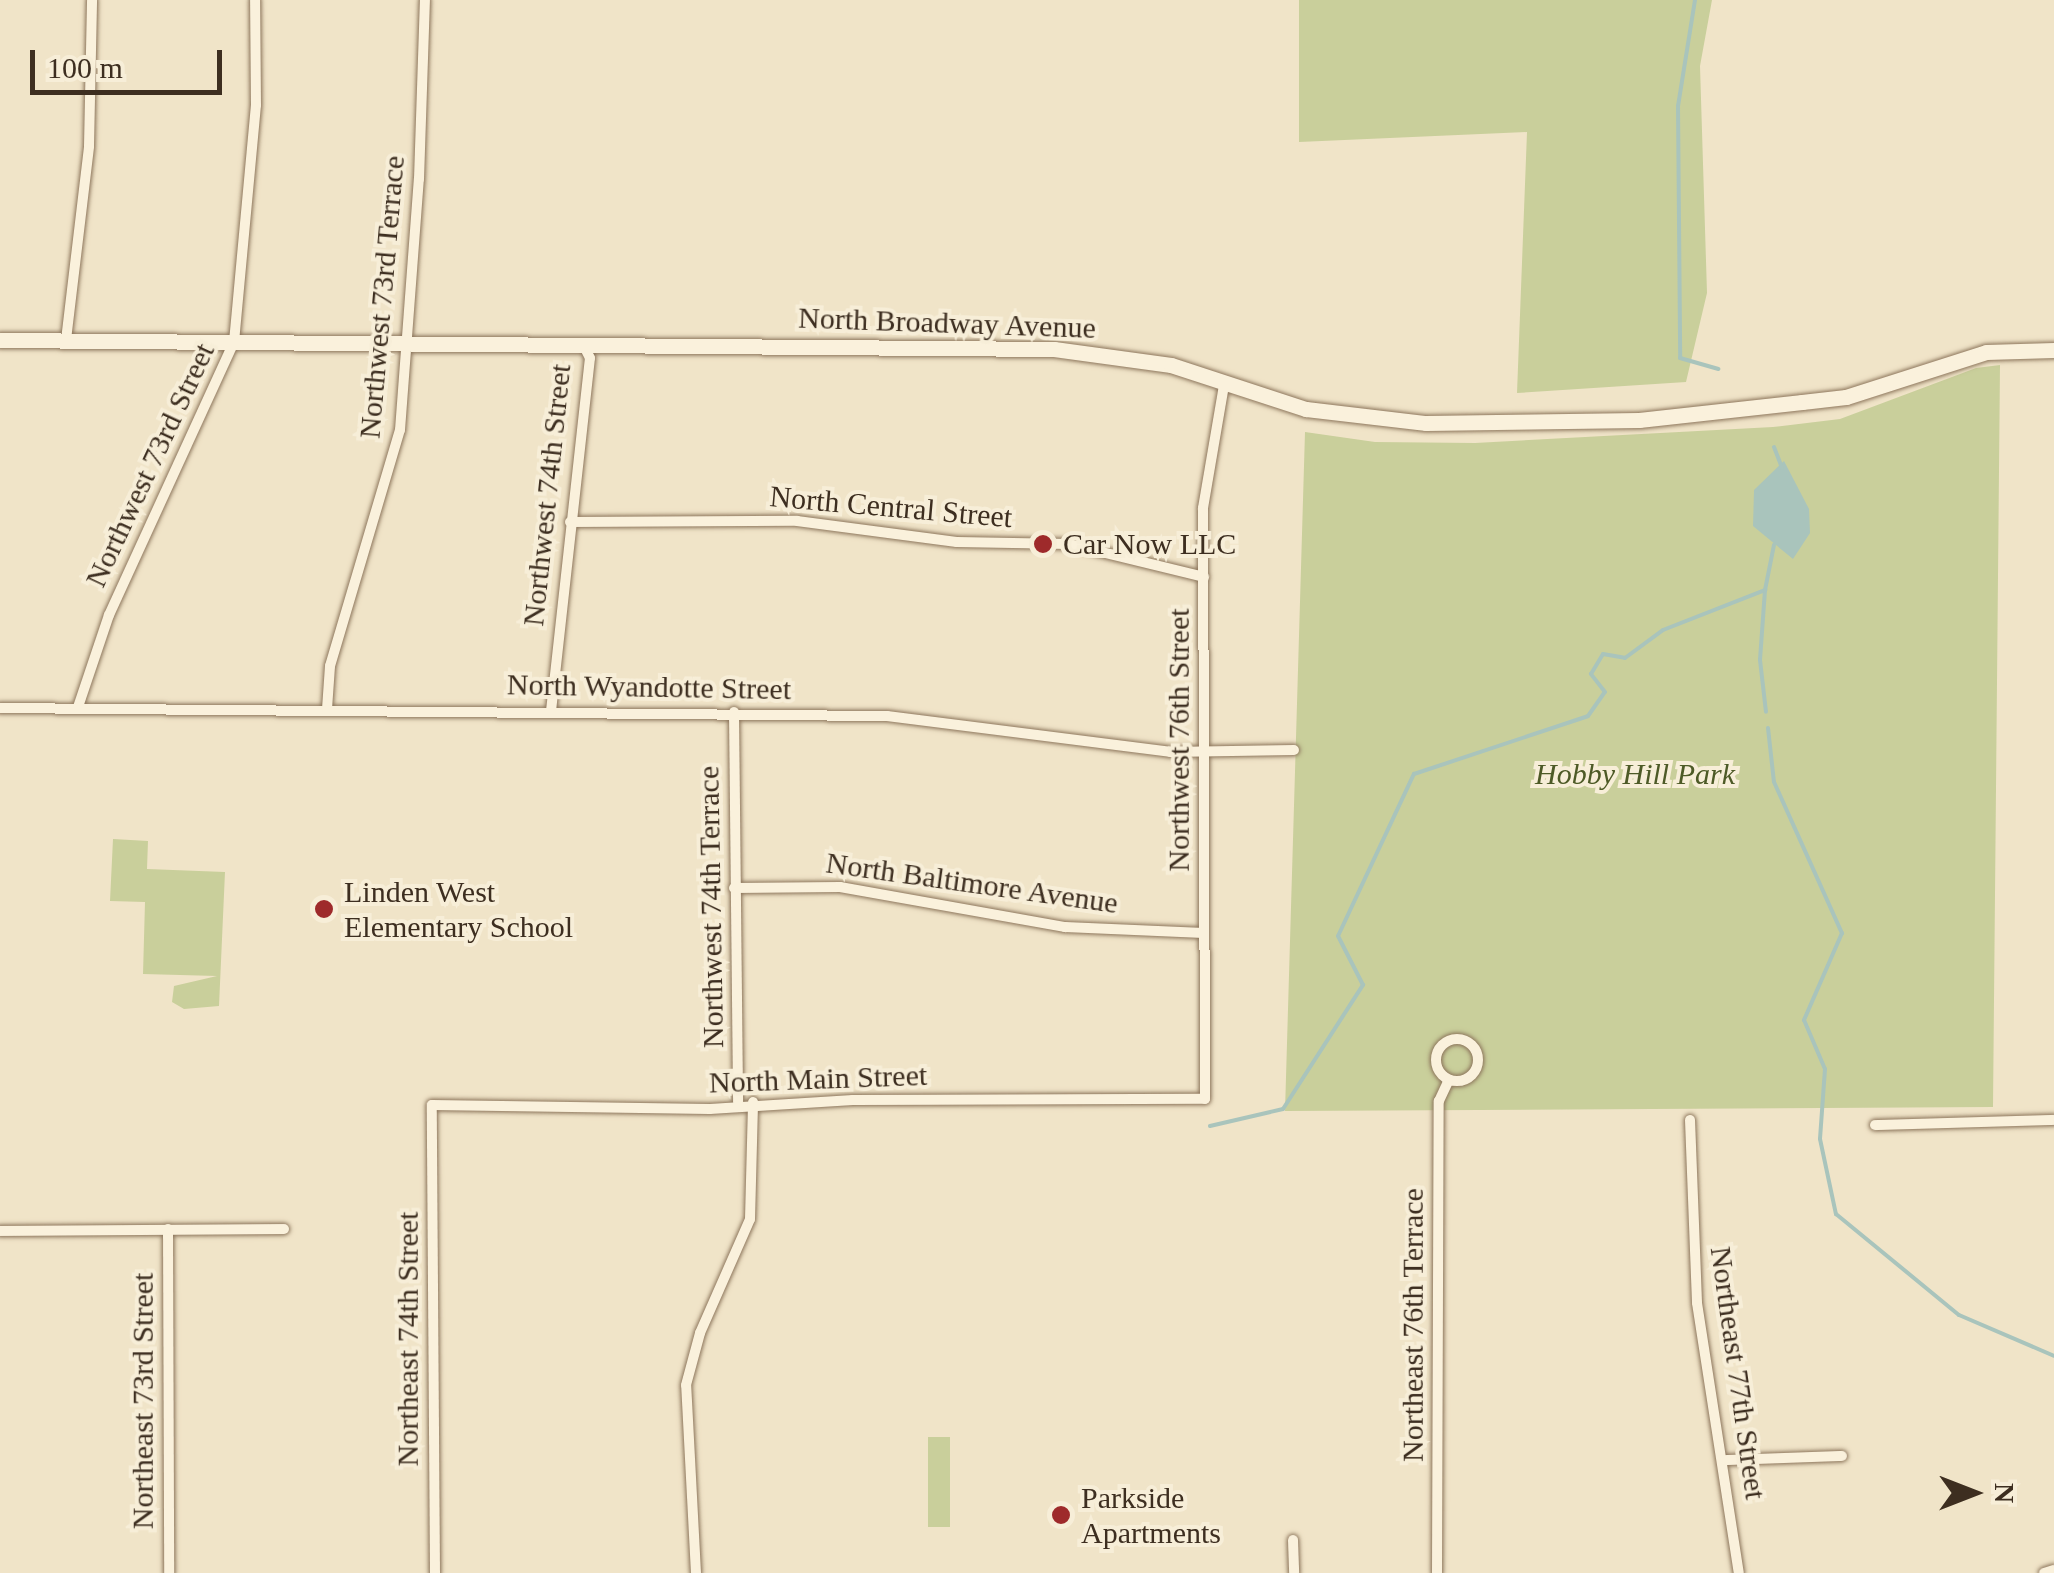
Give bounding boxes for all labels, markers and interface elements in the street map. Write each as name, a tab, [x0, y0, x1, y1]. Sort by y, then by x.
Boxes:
scale bar	[35, 30, 228, 92]
text: 100 m	[47, 51, 123, 84]
street label: Northwest 73rd Terrace	[352, 154, 412, 440]
street label: North Broadway Avenue	[797, 300, 1097, 346]
street label: Northwest 73rd Street	[78, 337, 222, 593]
street label: Northwest 74th Street	[515, 362, 579, 628]
street label: North Central Street	[768, 478, 1014, 536]
place label: Car Now LLC	[1063, 526, 1236, 562]
marker: Car Now LLC	[1032, 533, 1054, 555]
street label: Northwest 76th Street	[1161, 608, 1197, 872]
street label: North Wyandotte Street	[506, 667, 792, 707]
park label: Hobby Hill Park	[1535, 756, 1735, 792]
street label: Northwest 74th Terrace	[691, 765, 731, 1049]
street label: North Baltimore Avenue	[823, 845, 1121, 921]
place label: Linden West Elementary School	[344, 874, 573, 944]
marker: Linden West Elementary School	[313, 898, 335, 920]
street label: North Main Street	[708, 1057, 928, 1101]
street label: Northeast 76th Terrace	[1395, 1188, 1431, 1462]
street label: Northeast 74th Street	[390, 1212, 426, 1466]
street label: Northeast 77th Street	[1702, 1244, 1774, 1502]
street label: Northeast 73rd Street	[125, 1273, 161, 1529]
north arrow	[1924, 1443, 2024, 1543]
place label: Parkside Apartments	[1081, 1480, 1221, 1550]
text: N	[1989, 1483, 2020, 1503]
marker: Parkside Apartments	[1050, 1504, 1072, 1526]

